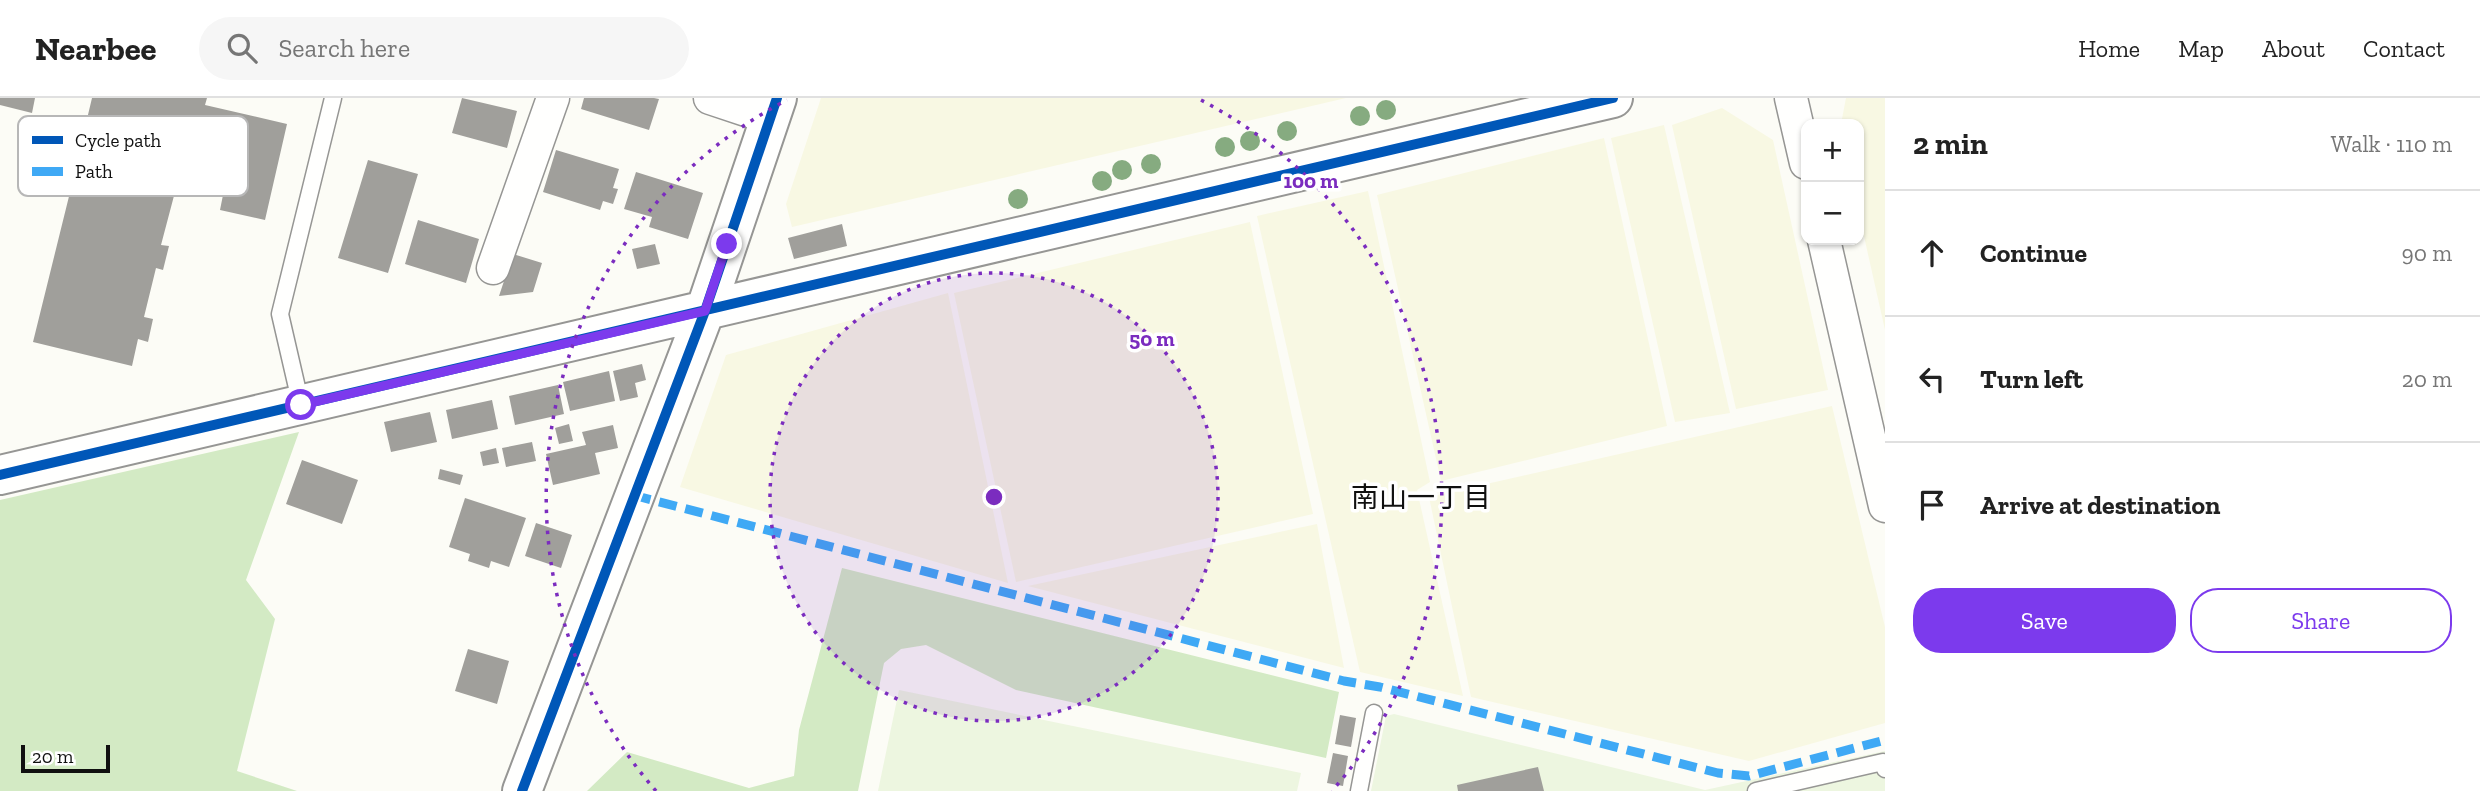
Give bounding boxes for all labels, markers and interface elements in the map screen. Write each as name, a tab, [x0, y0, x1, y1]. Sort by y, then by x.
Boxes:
search box	[199, 17, 689, 80]
text: Nearbee	[35, 29, 157, 68]
icon: search	[223, 29, 261, 67]
text: Search here	[279, 32, 410, 64]
text: Home	[2078, 34, 2140, 63]
text: Map	[2178, 34, 2224, 63]
text: About	[2262, 34, 2325, 63]
text: Contact	[2363, 34, 2445, 63]
legend	[18, 116, 248, 196]
map controls	[1801, 119, 1864, 245]
button: +	[1801, 119, 1864, 182]
text: 2 min	[1913, 126, 1988, 162]
text: Cycle path	[75, 129, 161, 152]
text: Walk · 110 m	[2331, 130, 2452, 158]
text: Path	[75, 160, 113, 183]
text: 100 m	[1284, 168, 1339, 193]
button: −	[1801, 182, 1864, 245]
route end	[711, 228, 742, 259]
icon: ahead	[1913, 234, 1951, 272]
text: Continue	[1980, 237, 2087, 269]
text: 90 m	[2401, 239, 2452, 267]
text: 50 m	[1129, 326, 1175, 351]
icon: left	[1913, 360, 1951, 398]
text: Turn left	[1980, 363, 2083, 395]
text: 20 m	[2402, 365, 2452, 393]
route start	[285, 389, 316, 420]
district label: 南山一丁目	[1351, 481, 1491, 514]
centre of rings	[982, 485, 1006, 509]
icon: arrive	[1913, 486, 1951, 524]
text: Arrive at destination	[1980, 489, 2220, 521]
button: Save	[1913, 588, 2176, 653]
button: Share	[2190, 588, 2452, 653]
scale bar	[21, 742, 110, 774]
text: 20 m	[32, 745, 73, 768]

